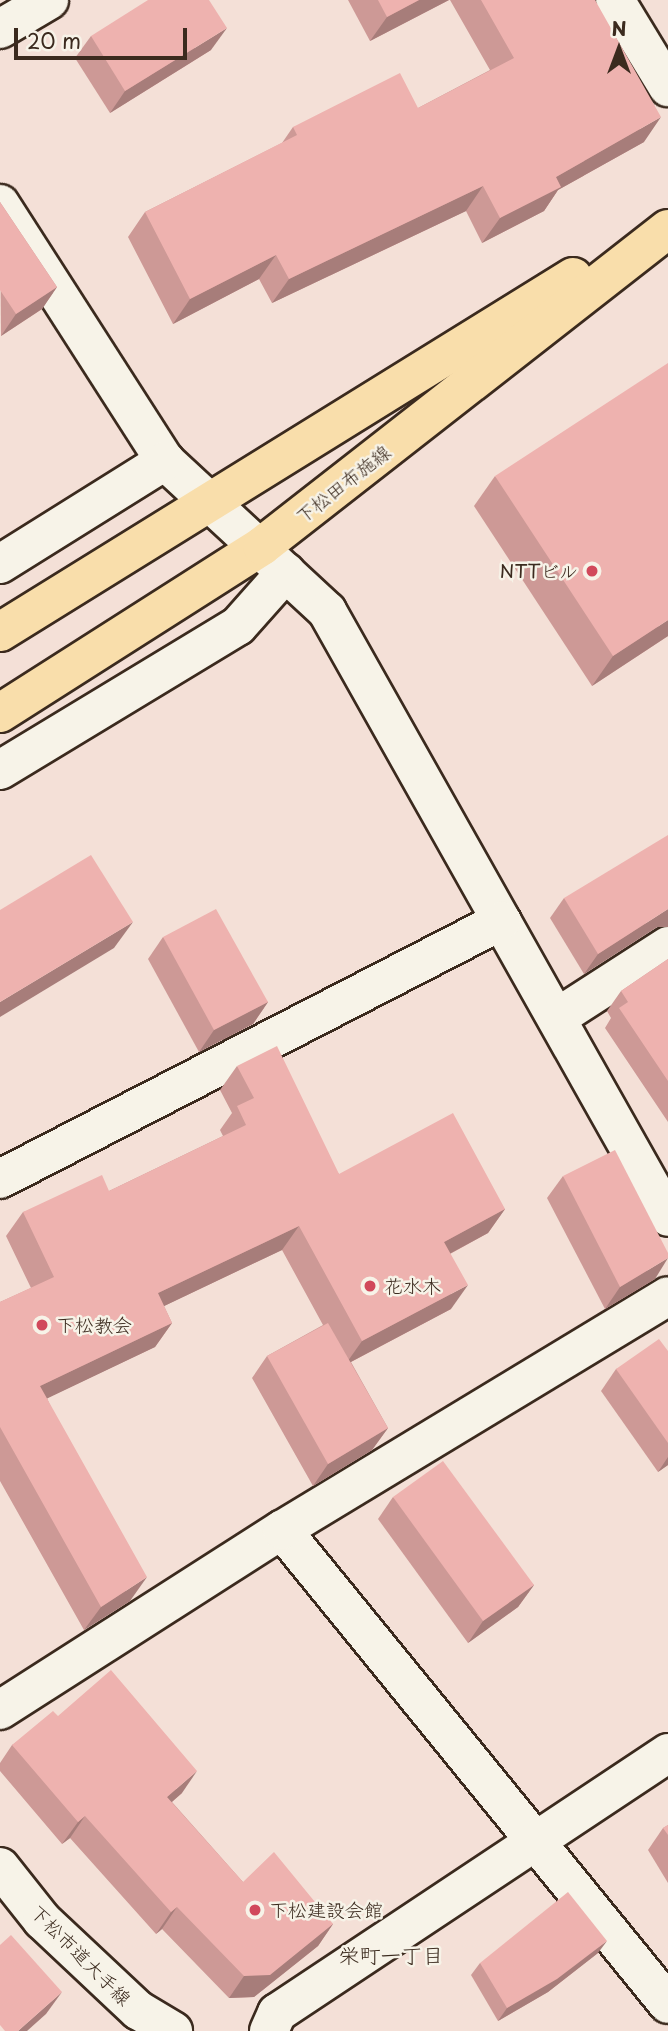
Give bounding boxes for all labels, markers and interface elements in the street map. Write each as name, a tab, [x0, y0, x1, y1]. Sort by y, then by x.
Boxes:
scale bar	[18, 14, 191, 58]
north arrow	[584, 14, 654, 84]
text: N	[611, 14, 627, 42]
text: 20 m	[27, 24, 81, 56]
street label: 下松田布施線	[291, 440, 395, 528]
place label: NTTビル	[499, 560, 578, 582]
marker: NTTビル	[584, 563, 600, 579]
place label: 花水木	[384, 1275, 441, 1297]
marker: 花水木	[362, 1278, 378, 1294]
place label: 下松教会	[56, 1314, 132, 1336]
marker: 下松教会	[34, 1317, 50, 1333]
place label: 下松建設会館	[269, 1899, 383, 1921]
street label: 下松市道大手線	[26, 1900, 136, 2010]
marker: 下松建設会館	[247, 1902, 263, 1918]
district label: 栄町一丁目	[339, 1941, 443, 1967]

